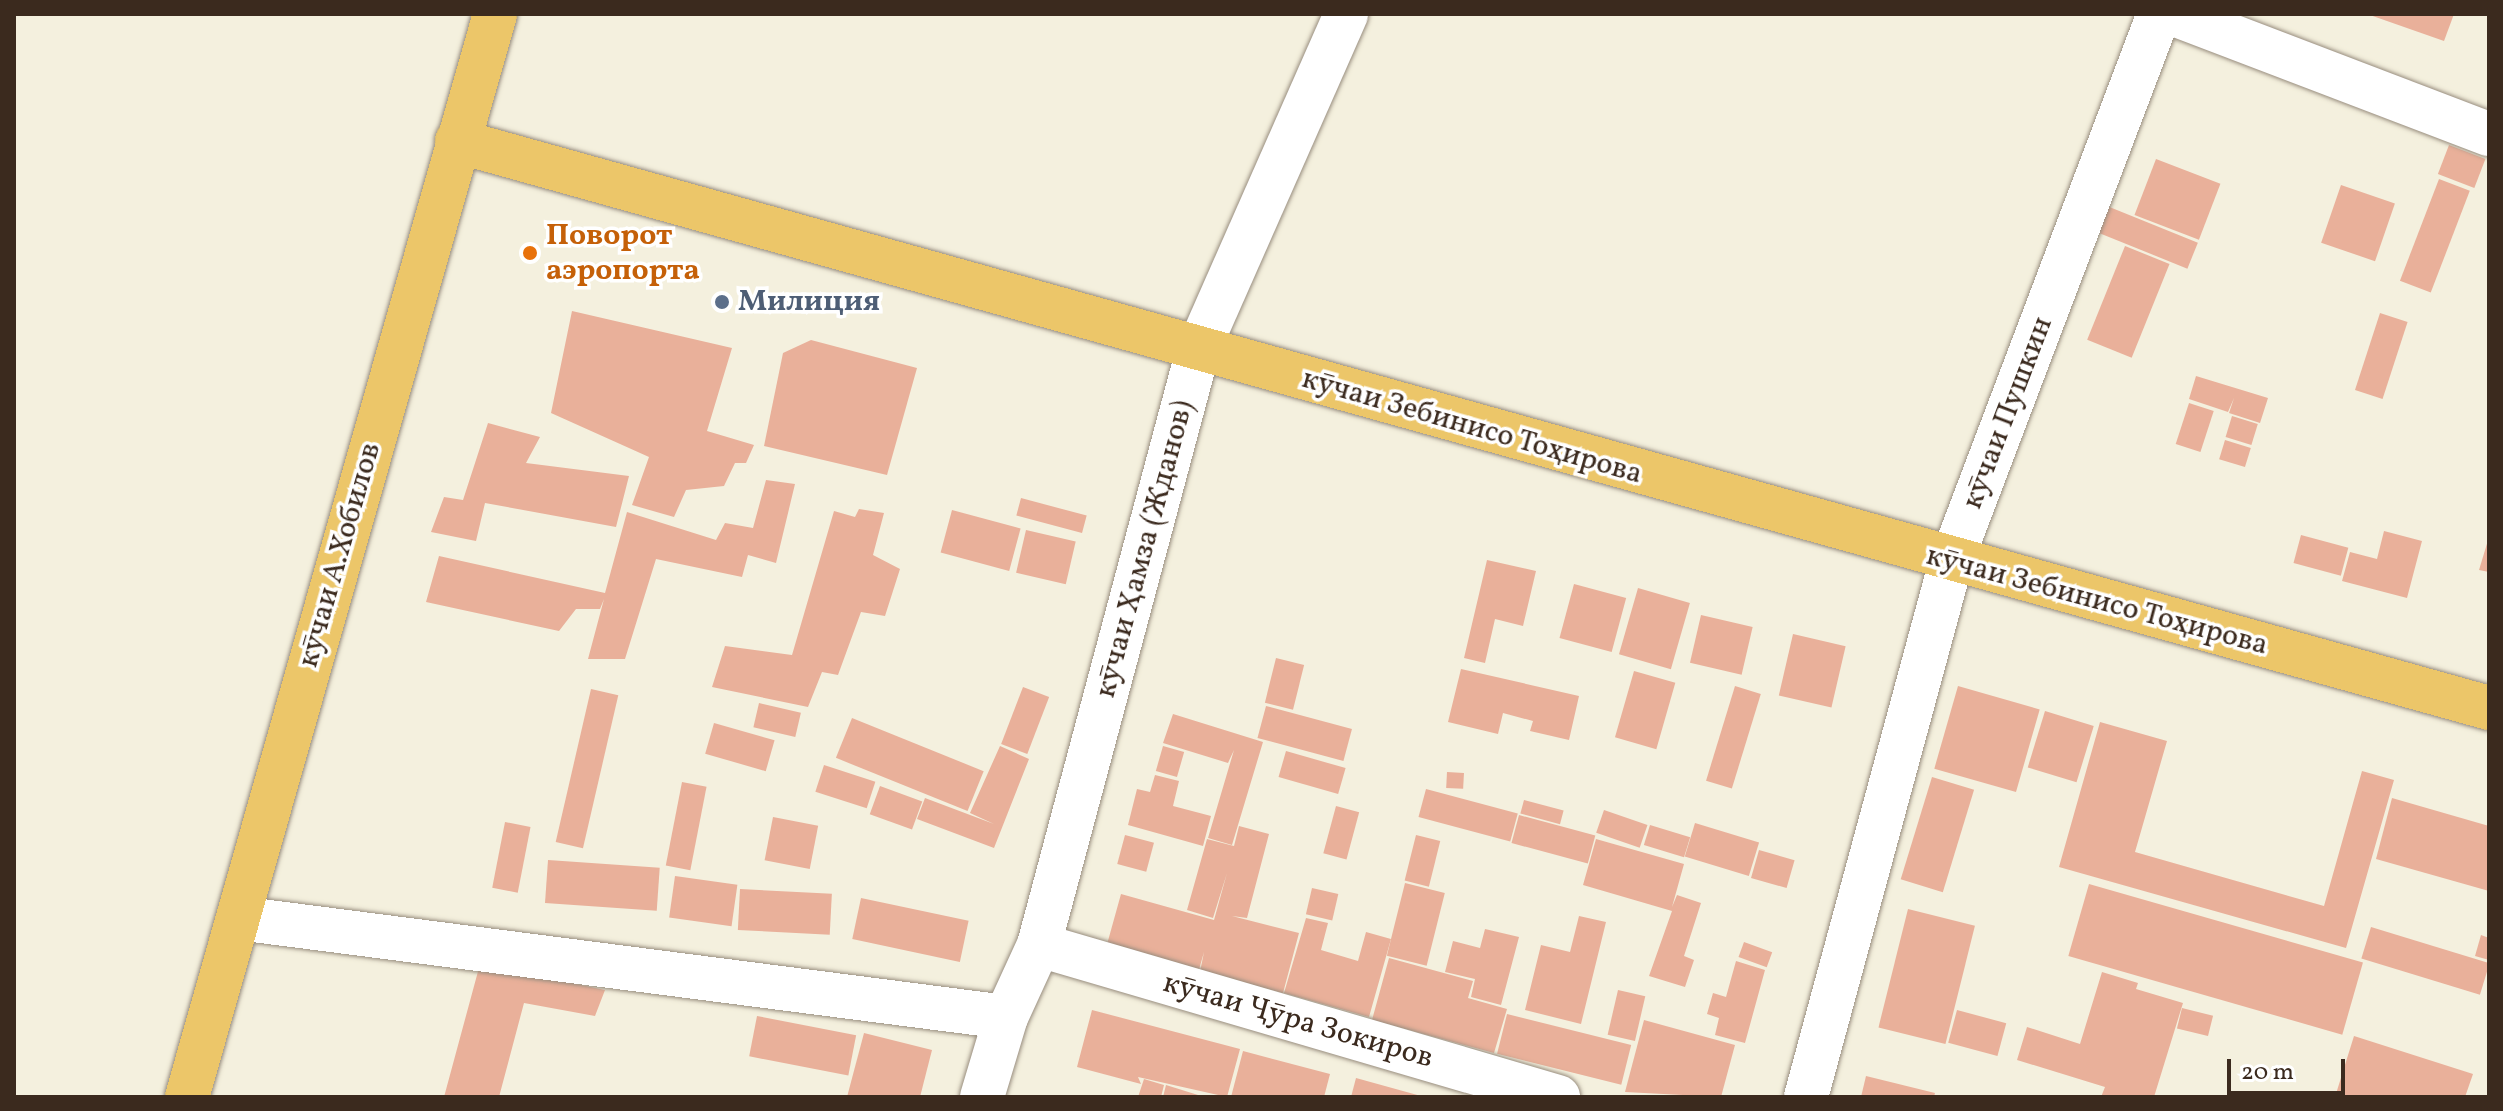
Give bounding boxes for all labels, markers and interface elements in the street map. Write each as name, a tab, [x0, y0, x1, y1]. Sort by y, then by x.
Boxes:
place label: Поворот аэропорта	[546, 218, 700, 288]
marker: Поворот аэропорта	[521, 244, 539, 262]
place label: Милиция	[738, 284, 880, 320]
marker: Милиция	[713, 293, 731, 311]
street label: кӯчаи Пушкин	[1955, 312, 2061, 514]
street label: кӯчаи Зебинисо Тоҳирова	[1297, 361, 1647, 493]
street label: кӯчаи Ҳамза (Жданов)	[1088, 396, 1202, 702]
street label: кӯчаи А.Хобилов	[291, 439, 389, 671]
street label: кӯчаи Зебинисо Тоҳирова	[1922, 538, 2272, 664]
street label: кӯчаи Ҷӯра Зокиров	[1159, 965, 1437, 1077]
scale bar	[2231, 1043, 2349, 1093]
text: 20 m	[2241, 1056, 2294, 1090]

